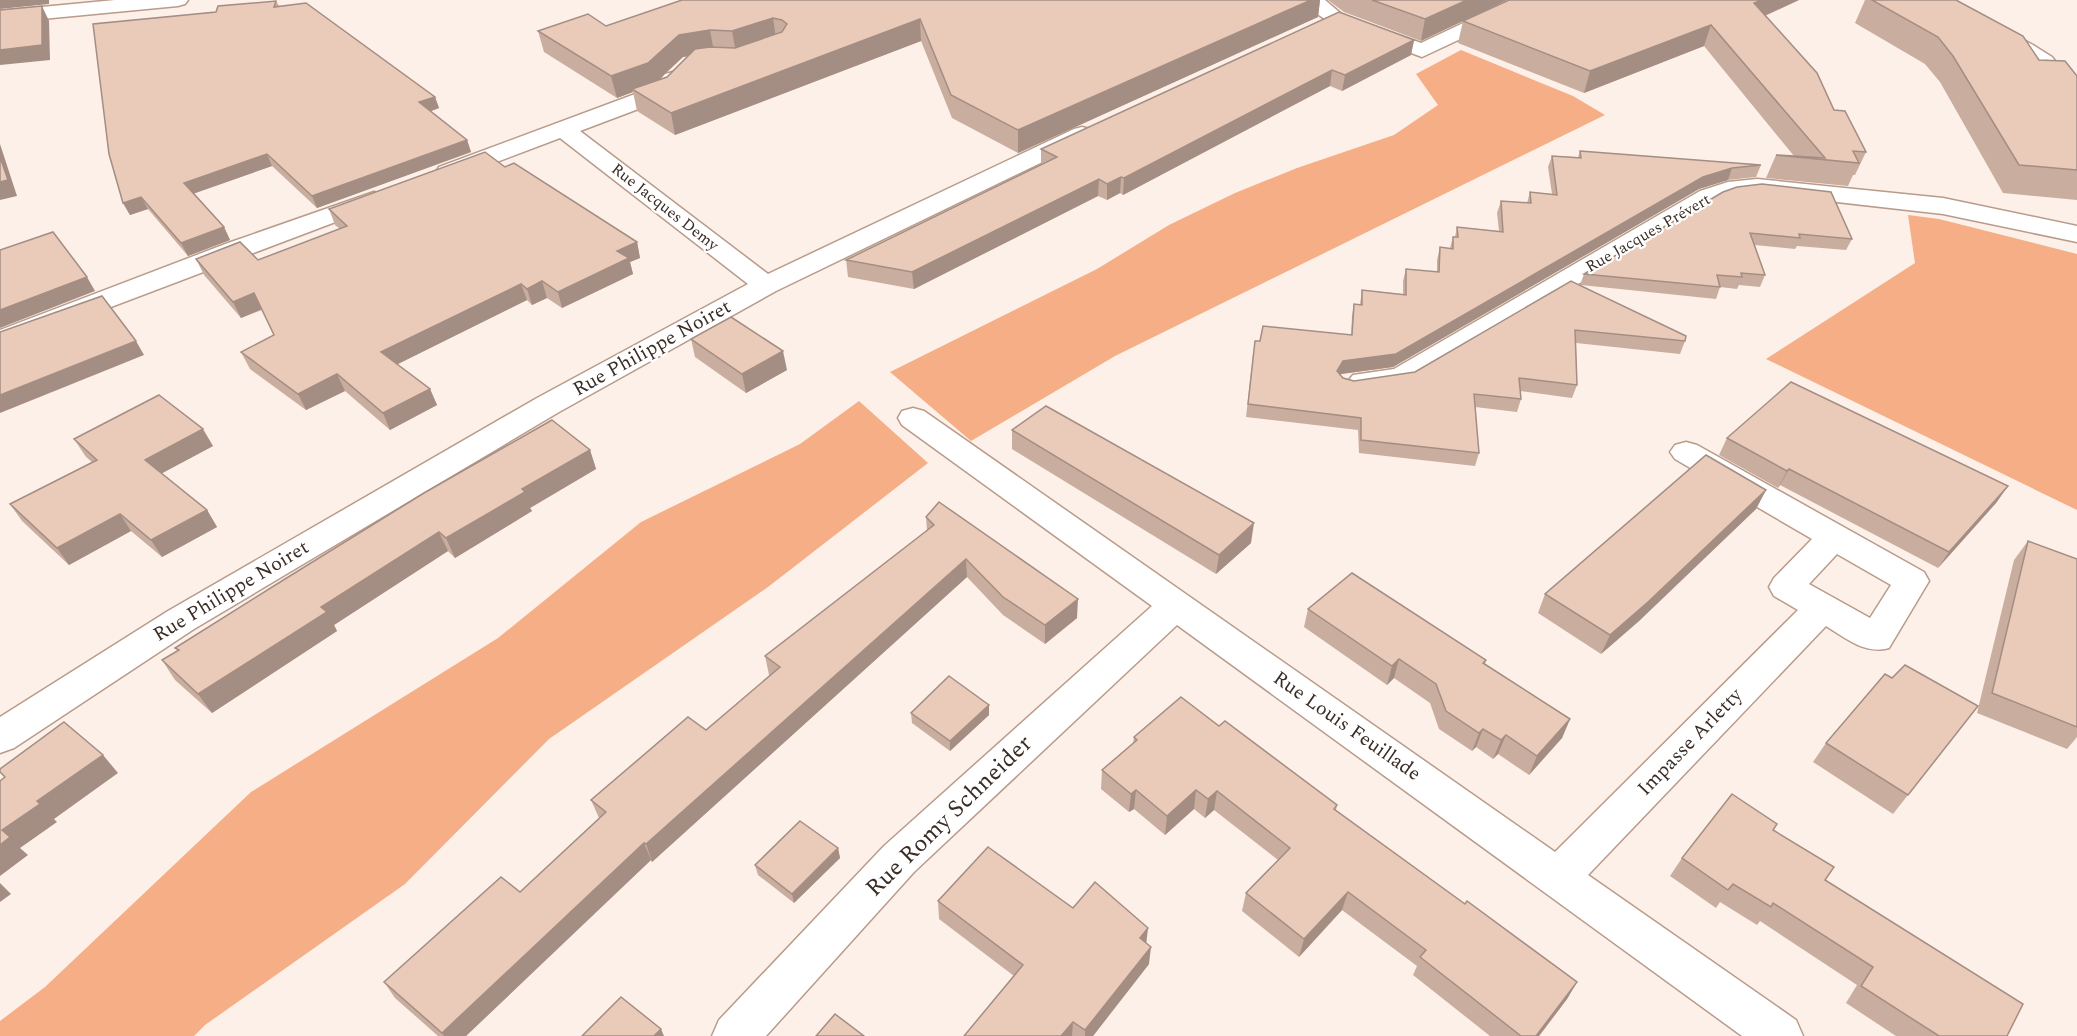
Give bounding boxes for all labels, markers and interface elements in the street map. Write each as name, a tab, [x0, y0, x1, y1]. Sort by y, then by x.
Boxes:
street label: Rue Jacques Demy	[606, 157, 725, 257]
street label: Rue Jacques Prévert	[1581, 187, 1715, 279]
street label: Rue Philippe Noiret	[567, 292, 737, 404]
street label: Rue Philippe Noiret	[147, 533, 315, 649]
street label: Rue Louis Feuillade	[1267, 664, 1427, 788]
street label: Impasse Arletty	[1630, 680, 1750, 803]
street label: Rue Romy Schneider	[857, 727, 1041, 905]

